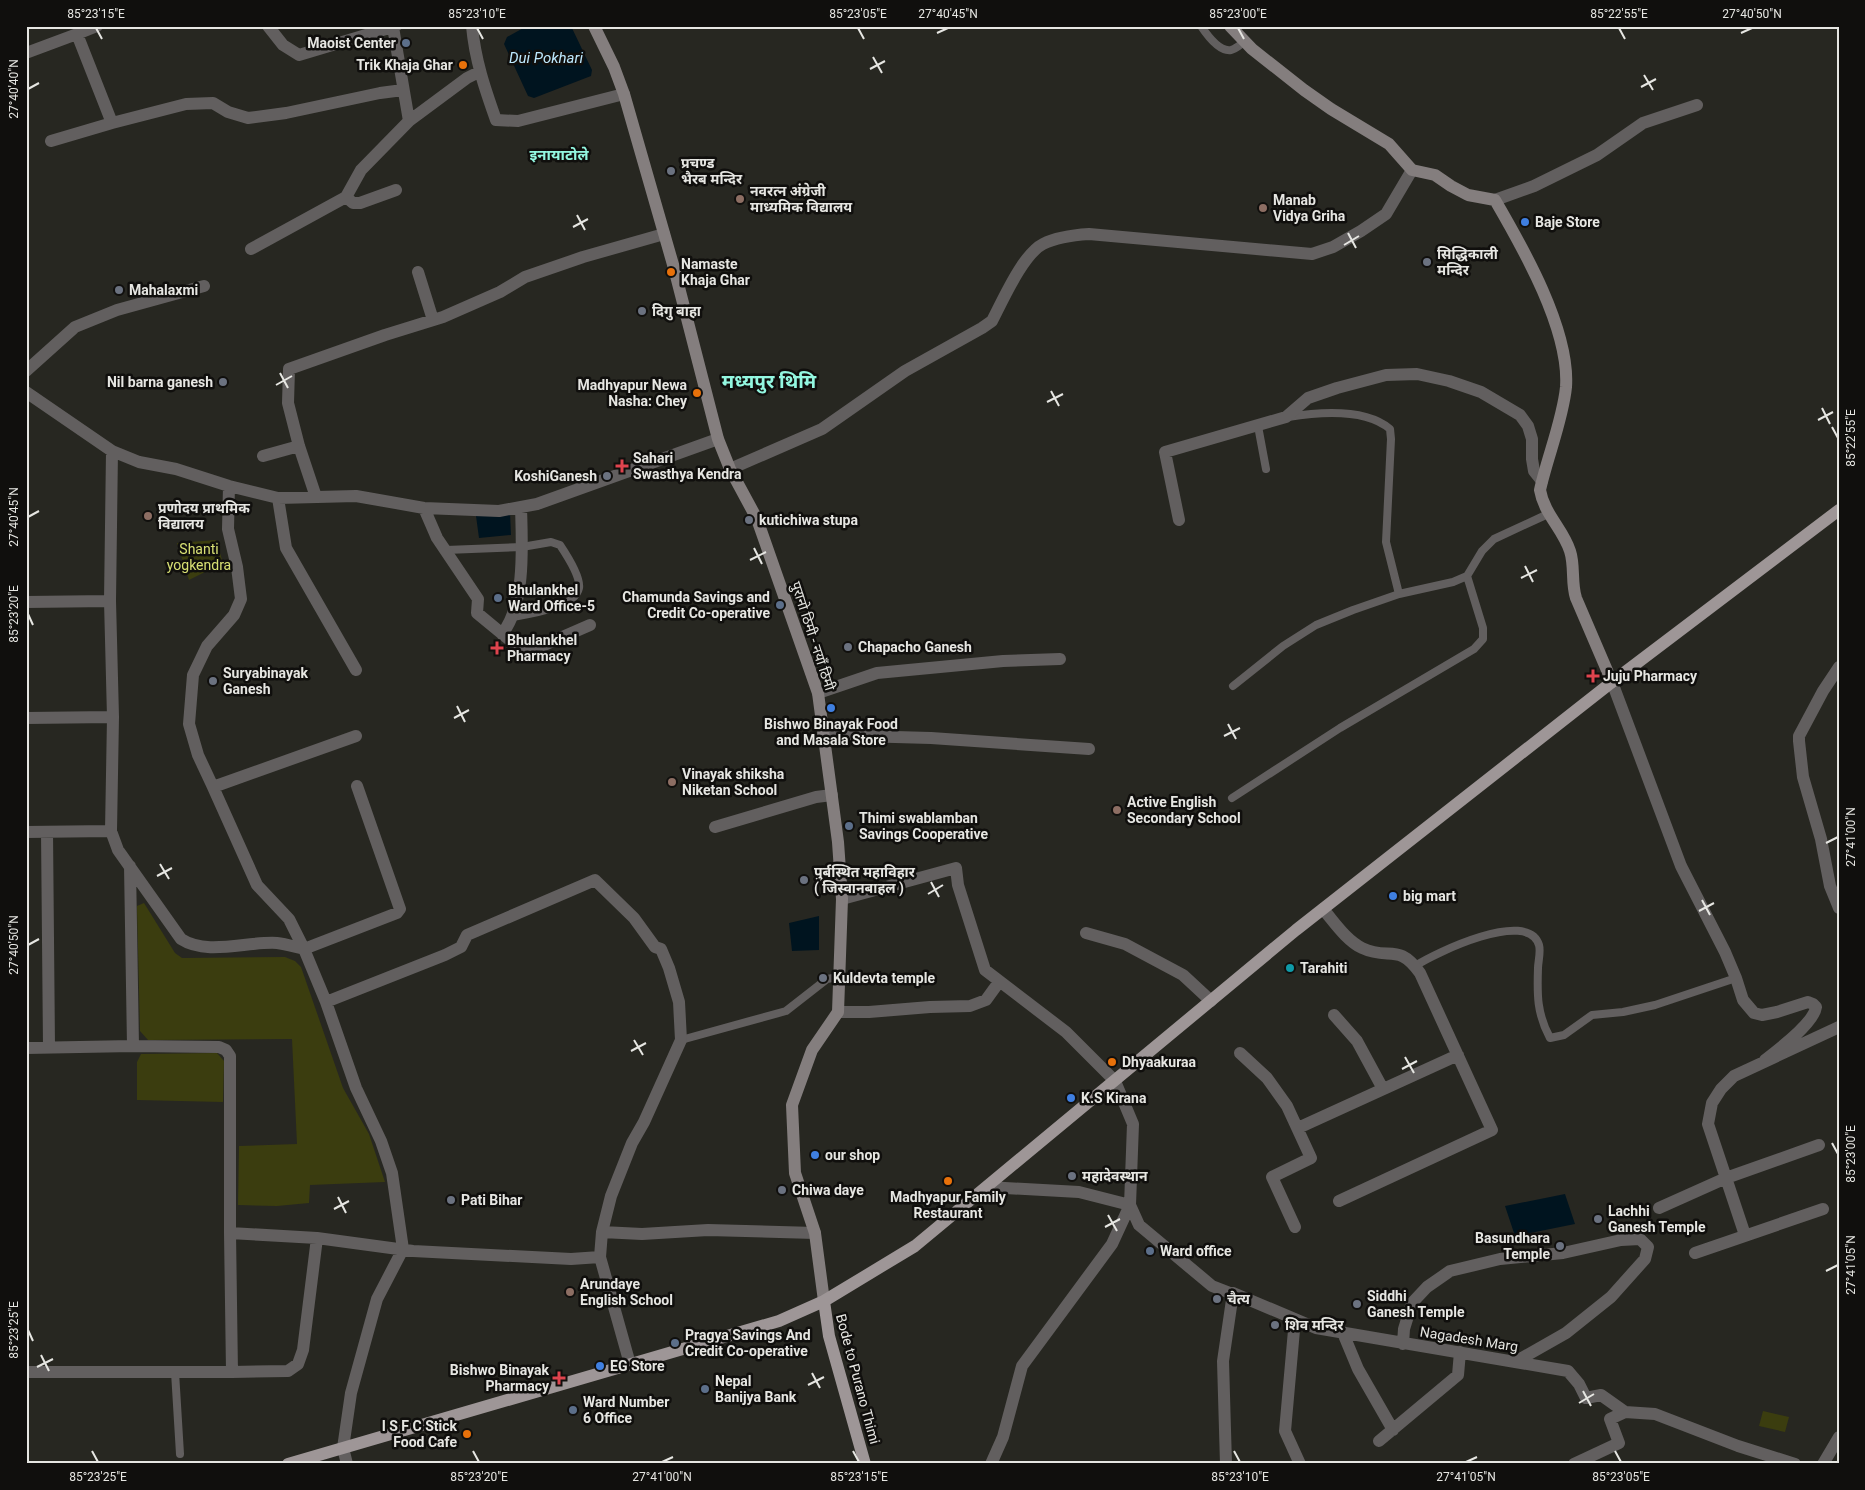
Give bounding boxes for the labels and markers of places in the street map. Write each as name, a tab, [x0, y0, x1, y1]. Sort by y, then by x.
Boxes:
place label: Maoist Center	[307, 35, 396, 51]
marker: Maoist Center	[400, 37, 412, 49]
place label: Trik Khaja Ghar	[356, 57, 453, 73]
marker: Trik Khaja Ghar	[457, 59, 469, 71]
place label: प्रचण्ड भैरब मन्दिर	[681, 155, 743, 187]
marker: प्रचण्ड भैरब मन्दिर	[665, 165, 677, 177]
place label: नवरत्न अंग्रेजी माध्यमिक विद्यालय	[750, 182, 853, 215]
place label: Manab Vidya Griha	[1273, 192, 1346, 224]
marker: नवरत्न अंग्रेजी माध्यमिक विद्यालय	[734, 193, 746, 205]
marker: Manab Vidya Griha	[1257, 202, 1269, 214]
place label: Baje Store	[1535, 214, 1600, 230]
marker: Baje Store	[1519, 216, 1531, 228]
place label: सिद्धिकाली मन्दिर	[1437, 246, 1499, 278]
place label: Namaste Khaja Ghar	[681, 256, 750, 288]
marker: सिद्धिकाली मन्दिर	[1421, 256, 1433, 268]
marker: Namaste Khaja Ghar	[665, 266, 677, 278]
place label: Mahalaxmi	[129, 282, 198, 298]
marker: Mahalaxmi	[113, 284, 125, 296]
place label: दिगु बाहा	[652, 303, 702, 321]
marker: दिगु बाहा	[636, 305, 648, 317]
place label: Nil barna ganesh	[107, 374, 213, 390]
marker: Nil barna ganesh	[217, 376, 229, 388]
place label: Madhyapur Newa Nasha: Chey	[578, 377, 688, 409]
marker: Madhyapur Newa Nasha: Chey	[691, 387, 703, 399]
place label: Sahari Swasthya Kendra	[633, 450, 742, 482]
marker: Sahari Swasthya Kendra	[615, 459, 629, 473]
place label: KoshiGanesh	[514, 468, 597, 484]
marker: KoshiGanesh	[601, 470, 613, 482]
place label: प्रणोदय प्राथमिक विद्यालय	[158, 500, 250, 532]
marker: प्रणोदय प्राथमिक विद्यालय	[142, 510, 154, 522]
place label: kutichiwa stupa	[759, 512, 858, 528]
marker: kutichiwa stupa	[743, 514, 755, 526]
place label: Bhulankhel Ward Office-5	[508, 582, 595, 614]
place label: Chamunda Savings and Credit Co-operative	[622, 589, 770, 621]
marker: Bhulankhel Ward Office-5	[492, 592, 504, 604]
marker: Chamunda Savings and Credit Co-operative	[774, 599, 786, 611]
place label: Bhulankhel Pharmacy	[507, 632, 577, 664]
place label: Chapacho Ganesh	[858, 639, 972, 655]
marker: Chapacho Ganesh	[842, 641, 854, 653]
marker: Bhulankhel Pharmacy	[491, 642, 503, 654]
place label: Suryabinayak Ganesh	[223, 665, 308, 697]
place label: Juju Pharmacy	[1603, 668, 1698, 684]
marker: Juju Pharmacy	[1587, 670, 1599, 682]
marker: Suryabinayak Ganesh	[207, 675, 219, 687]
marker: Bishwo Binayak Food and Masala Store	[825, 702, 837, 714]
place label: Bishwo Binayak Food and Masala Store	[764, 716, 898, 748]
place label: Vinayak shiksha Niketan School	[682, 766, 785, 798]
marker: Vinayak shiksha Niketan School	[666, 776, 678, 788]
place label: Active English Secondary School	[1127, 794, 1241, 826]
marker: Active English Secondary School	[1111, 804, 1123, 816]
place label: Thimi swablamban Savings Cooperative	[859, 810, 989, 842]
marker: Thimi swablamban Savings Cooperative	[843, 820, 855, 832]
place label: पुर्बस्थित महाविहार ( जिस्वानबाहल )	[814, 864, 916, 897]
marker: पुर्बस्थित महाविहार ( जिस्वानबाहल )	[798, 874, 810, 886]
place label: big mart	[1403, 888, 1456, 904]
marker: big mart	[1387, 890, 1399, 902]
place label: Tarahiti	[1300, 960, 1348, 976]
marker: Tarahiti	[1284, 962, 1296, 974]
place label: Kuldevta temple	[833, 970, 935, 986]
marker: Kuldevta temple	[817, 972, 829, 984]
place label: Dhyaakuraa	[1122, 1054, 1197, 1070]
marker: Dhyaakuraa	[1106, 1056, 1118, 1068]
place label: K.S Kirana	[1081, 1090, 1147, 1106]
marker: K.S Kirana	[1065, 1092, 1077, 1104]
place label: our shop	[825, 1147, 880, 1163]
marker: our shop	[809, 1149, 821, 1161]
place label: महादेवस्थान	[1082, 1167, 1148, 1184]
marker: महादेवस्थान	[1066, 1170, 1078, 1182]
marker: Madhyapur Family Restaurant	[942, 1175, 954, 1187]
place label: Chiwa daye	[792, 1182, 864, 1198]
marker: Chiwa daye	[776, 1184, 788, 1196]
place label: Madhyapur Family Restaurant	[890, 1189, 1007, 1221]
place label: Pati Bihar	[461, 1192, 522, 1208]
marker: Pati Bihar	[445, 1194, 457, 1206]
place label: Lachhi Ganesh Temple	[1608, 1203, 1706, 1235]
marker: Lachhi Ganesh Temple	[1592, 1213, 1604, 1225]
place label: Basundhara Temple	[1475, 1230, 1550, 1262]
marker: Basundhara Temple	[1554, 1240, 1566, 1252]
place label: Ward office	[1160, 1243, 1232, 1259]
marker: Ward office	[1144, 1245, 1156, 1257]
place label: Arundaye English School	[580, 1276, 673, 1308]
marker: Arundaye English School	[564, 1286, 576, 1298]
place label: Siddhi Ganesh Temple	[1367, 1288, 1465, 1320]
place label: चैत्य	[1227, 1290, 1251, 1307]
marker: चैत्य	[1211, 1293, 1223, 1305]
marker: Siddhi Ganesh Temple	[1351, 1298, 1363, 1310]
place label: शिव मन्दिर	[1285, 1317, 1344, 1333]
marker: शिव मन्दिर	[1269, 1319, 1281, 1331]
place label: Pragya Savings And Credit Co-operative	[685, 1327, 811, 1359]
marker: Pragya Savings And Credit Co-operative	[669, 1337, 681, 1349]
place label: EG Store	[610, 1358, 665, 1374]
marker: EG Store	[594, 1360, 606, 1372]
place label: Bishwo Binayak Pharmacy	[450, 1362, 550, 1394]
marker: Bishwo Binayak Pharmacy	[553, 1372, 565, 1384]
place label: Nepal Banijya Bank	[715, 1373, 797, 1405]
marker: Nepal Banijya Bank	[699, 1383, 711, 1395]
place label: Ward Number 6 Office	[583, 1394, 669, 1426]
marker: Ward Number 6 Office	[567, 1404, 579, 1416]
place label: I S F C Stick Food Cafe	[382, 1418, 458, 1450]
marker: I S F C Stick Food Cafe	[461, 1428, 473, 1440]

